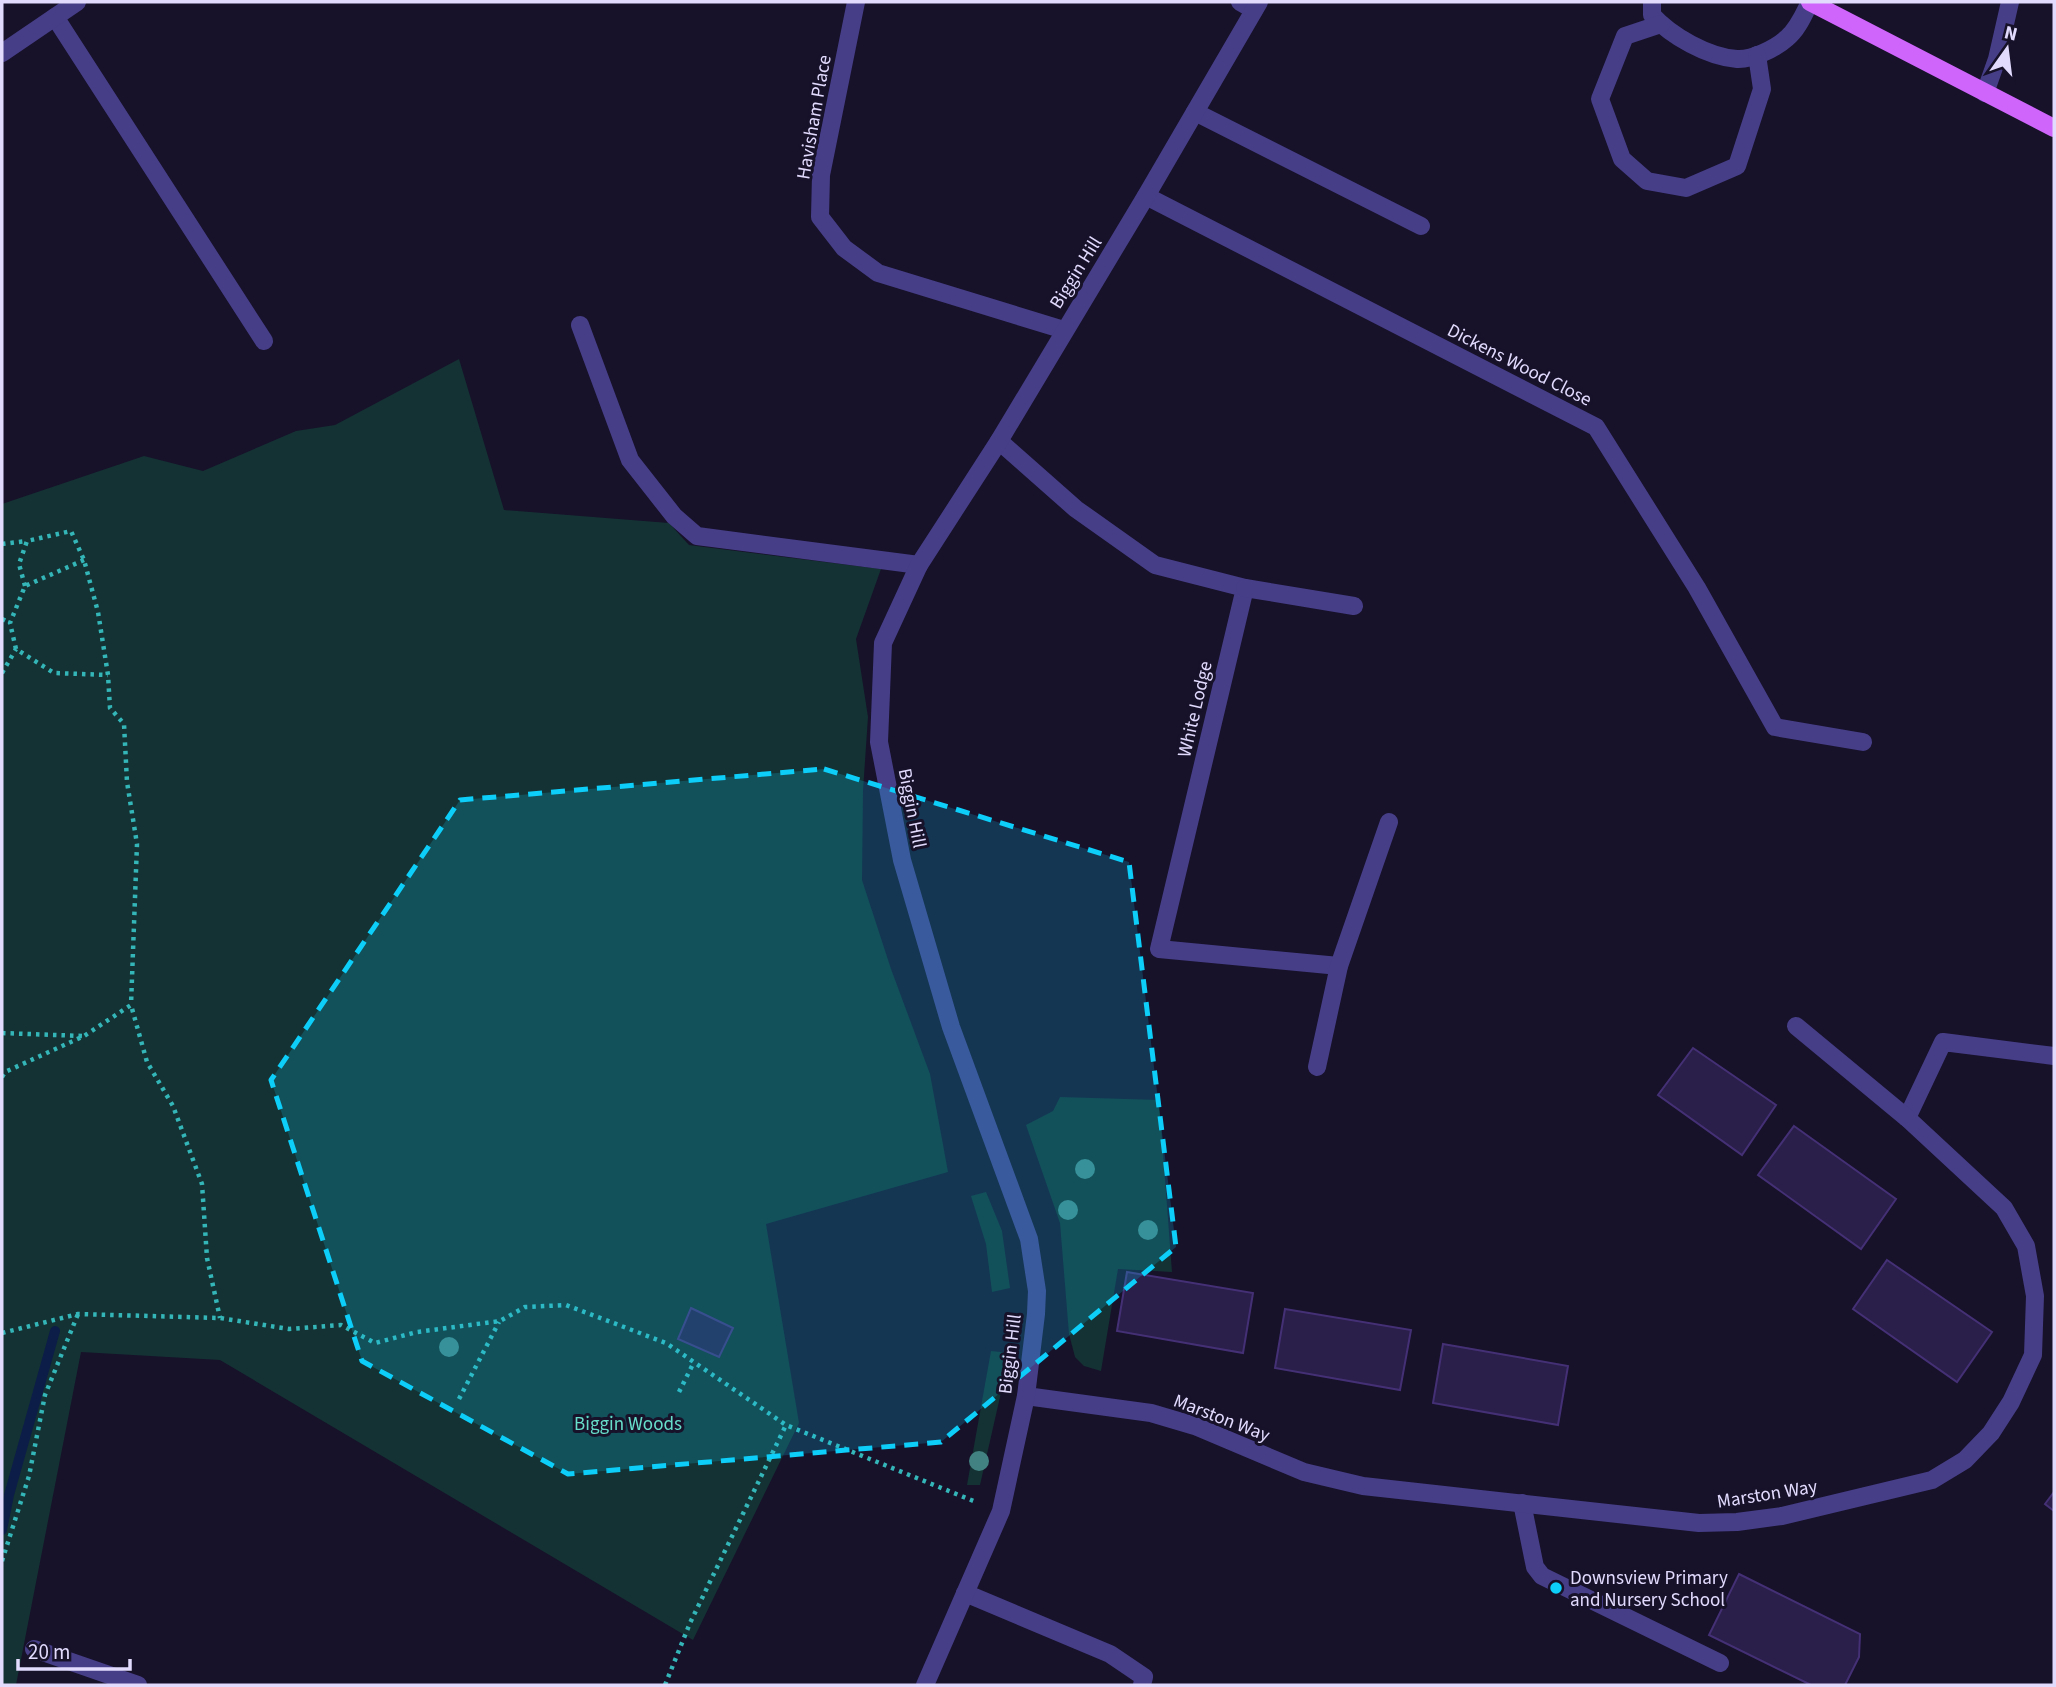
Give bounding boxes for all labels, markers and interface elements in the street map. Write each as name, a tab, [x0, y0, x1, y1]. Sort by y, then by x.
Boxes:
north arrow	[1972, 14, 2042, 84]
text: N	[2001, 19, 2020, 49]
street label: Havisham Place	[790, 53, 839, 182]
street label: Biggin Hill	[1043, 231, 1109, 314]
street label: Dickens Wood Close	[1442, 317, 1596, 413]
street label: White Lodge	[1171, 659, 1220, 760]
street label: Biggin Hill	[891, 766, 932, 851]
street label: Biggin Hill	[992, 1312, 1029, 1396]
street label: Marston Way	[1169, 1388, 1274, 1449]
park label: Biggin Woods	[574, 1411, 682, 1438]
street label: Marston Way	[1715, 1473, 1819, 1516]
place label: Downsview Primary and Nursery School	[1570, 1565, 1728, 1614]
marker: Downsview Primary and Nursery School	[1548, 1580, 1564, 1596]
scale bar	[18, 1628, 130, 1672]
text: 20 m	[28, 1637, 70, 1667]

